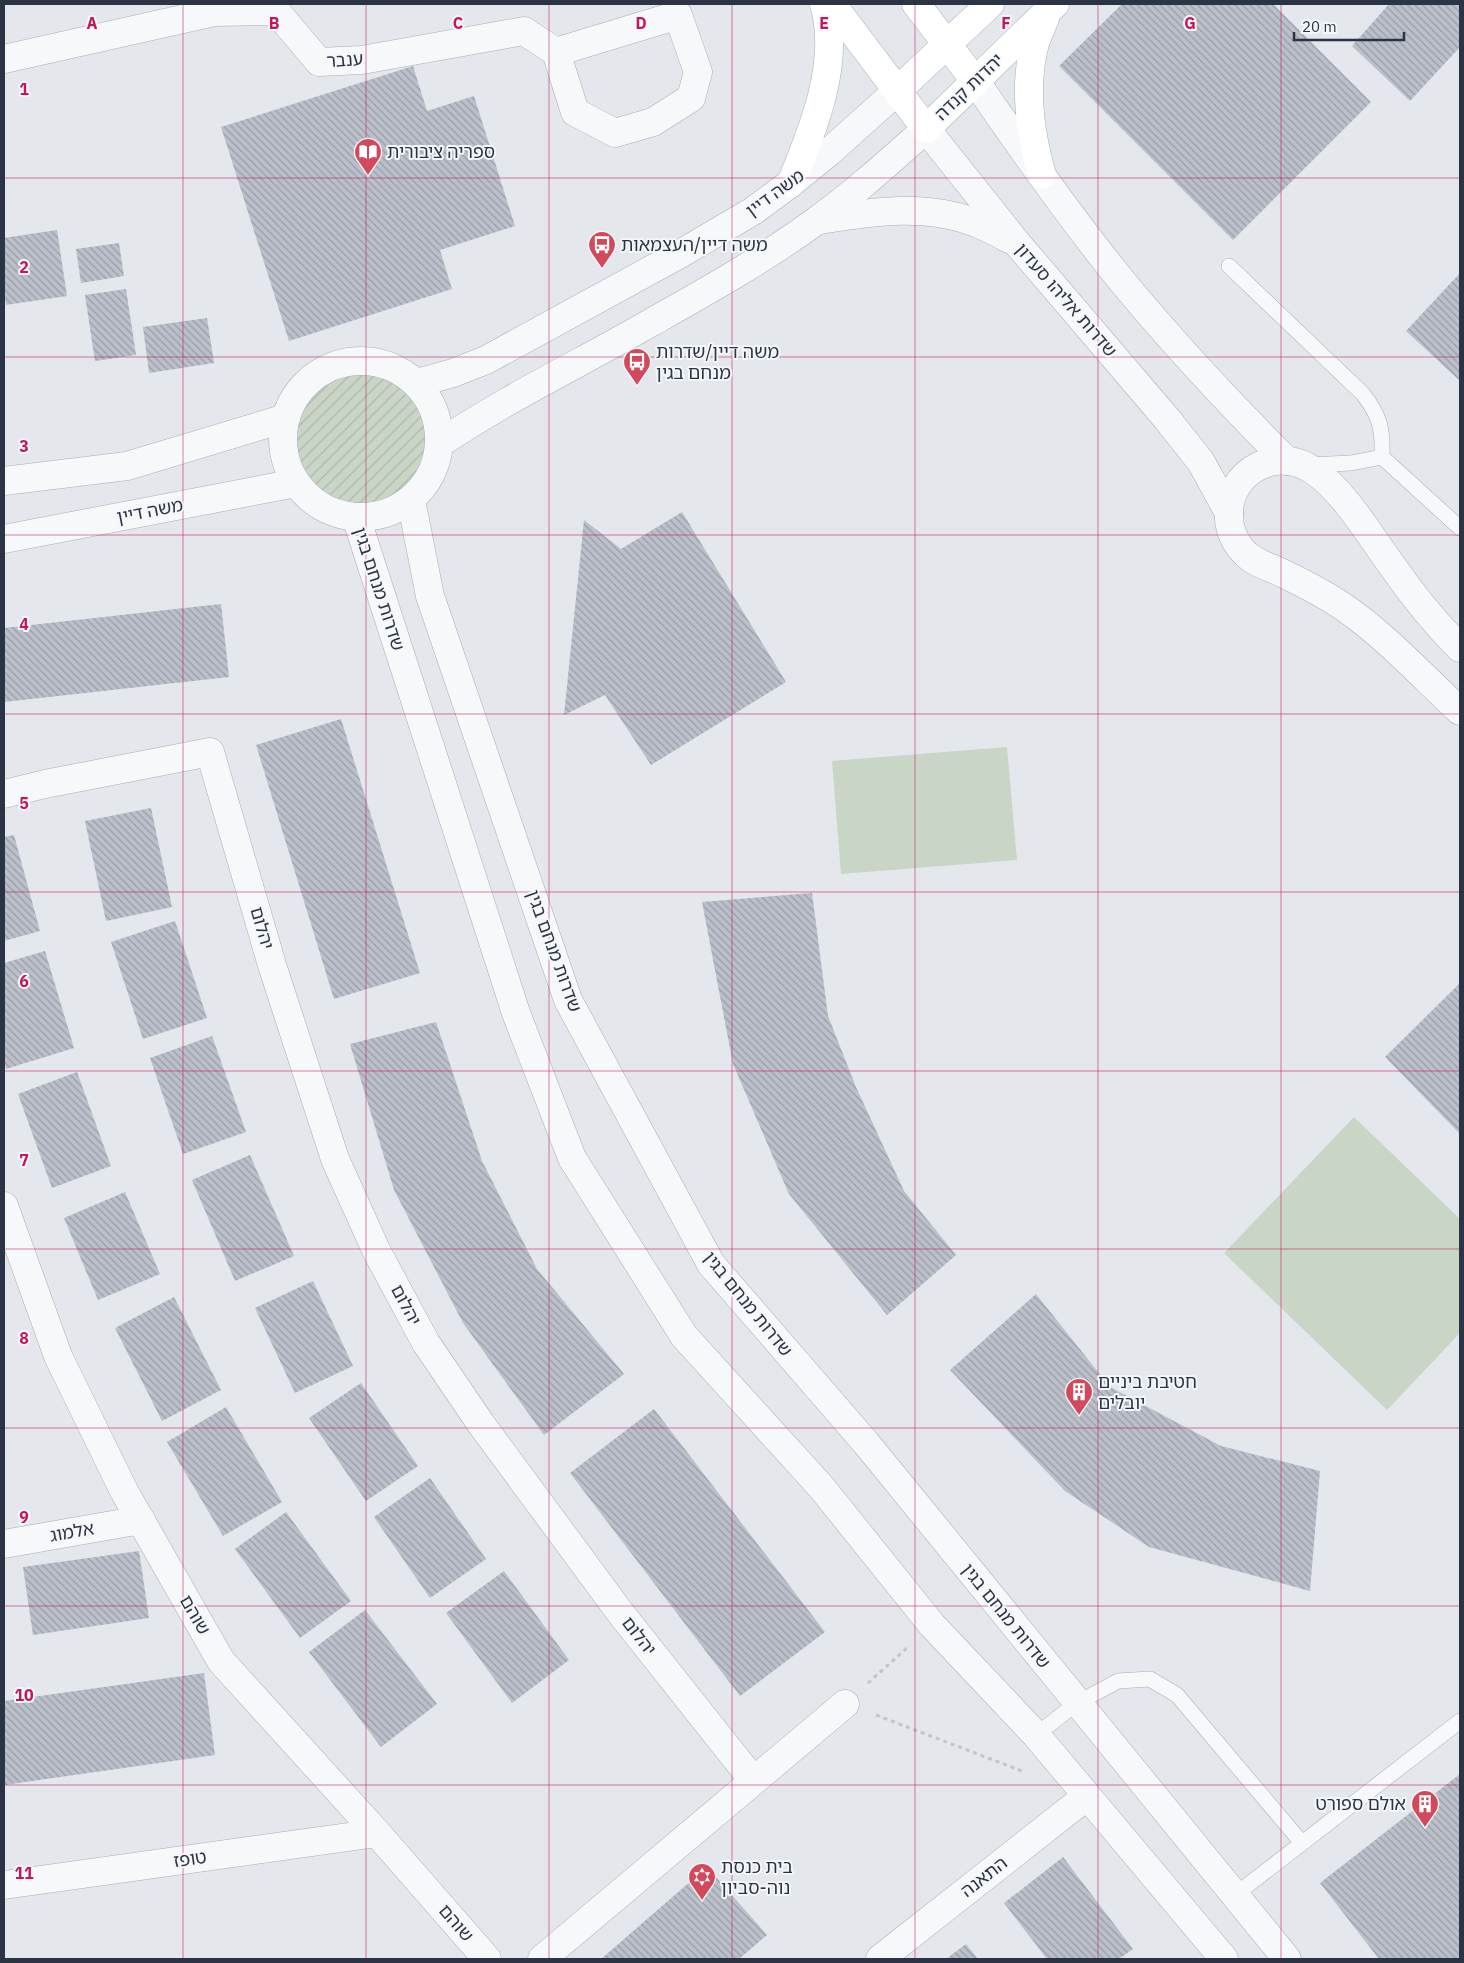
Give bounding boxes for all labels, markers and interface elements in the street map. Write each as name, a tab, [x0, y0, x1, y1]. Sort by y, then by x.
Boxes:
scale bar	[1294, 10, 1404, 42]
text: A	[87, 13, 98, 33]
text: B	[269, 13, 280, 33]
text: C	[453, 13, 463, 33]
text: D	[635, 13, 647, 33]
text: E	[819, 13, 829, 33]
text: F	[1001, 13, 1011, 33]
text: G	[1184, 13, 1196, 33]
text: 20 m	[1302, 17, 1337, 36]
street label: ענבר	[326, 47, 364, 72]
street label: יהדות קנדה	[929, 48, 1008, 125]
text: 1	[19, 79, 29, 99]
library icon: ספריה ציבורית	[353, 137, 383, 176]
place label: ספריה ציבורית	[387, 140, 495, 163]
street label: משה דיין	[741, 164, 809, 222]
bus stop icon: משה דיין/העצמאות	[587, 230, 617, 269]
place label: משה דיין/העצמאות	[621, 233, 768, 256]
street label: שדרות אליהו סעדון	[1011, 238, 1122, 361]
text: 2	[19, 257, 29, 277]
place label: משה דיין/שדרות מנחם בגין	[656, 340, 779, 384]
bus stop icon: משה דיין/שדרות מנחם בגין	[622, 347, 652, 386]
text: 3	[19, 436, 29, 456]
street label: משה דיין	[115, 493, 185, 528]
street label: שדרות מנחם בגין	[349, 524, 410, 654]
text: 4	[19, 614, 29, 634]
text: 5	[19, 793, 29, 813]
street label: שדרות מנחם בגין	[522, 887, 587, 1015]
street label: יהלום	[245, 904, 279, 952]
text: 6	[19, 971, 29, 991]
text: 7	[19, 1150, 29, 1170]
street label: שדרות מנחם בגין	[699, 1247, 798, 1361]
street label: יהלום	[386, 1280, 427, 1329]
text: 8	[19, 1328, 29, 1348]
place label: חטיבת ביניים יובלים	[1098, 1370, 1197, 1414]
building icon: חטיבת ביניים יובלים	[1064, 1377, 1094, 1416]
text: 9	[19, 1507, 29, 1527]
street label: אלמוג	[48, 1516, 96, 1547]
street label: שדרות מנחם בגין	[957, 1559, 1056, 1673]
street label: שוהם	[175, 1591, 216, 1639]
street label: יהלום	[617, 1612, 662, 1660]
text: 10	[14, 1685, 34, 1705]
building icon: אולם ספורט	[1410, 1789, 1440, 1828]
place label: אולם ספורט	[1315, 1792, 1406, 1815]
street label: טופז	[172, 1845, 208, 1872]
street label: התאנה	[956, 1851, 1012, 1902]
place label: בית כנסת נוה-סביון	[721, 1855, 793, 1899]
synagogue icon: בית כנסת נוה-סביון	[687, 1862, 717, 1901]
text: 11	[14, 1863, 34, 1883]
street label: שוהם	[434, 1899, 479, 1946]

